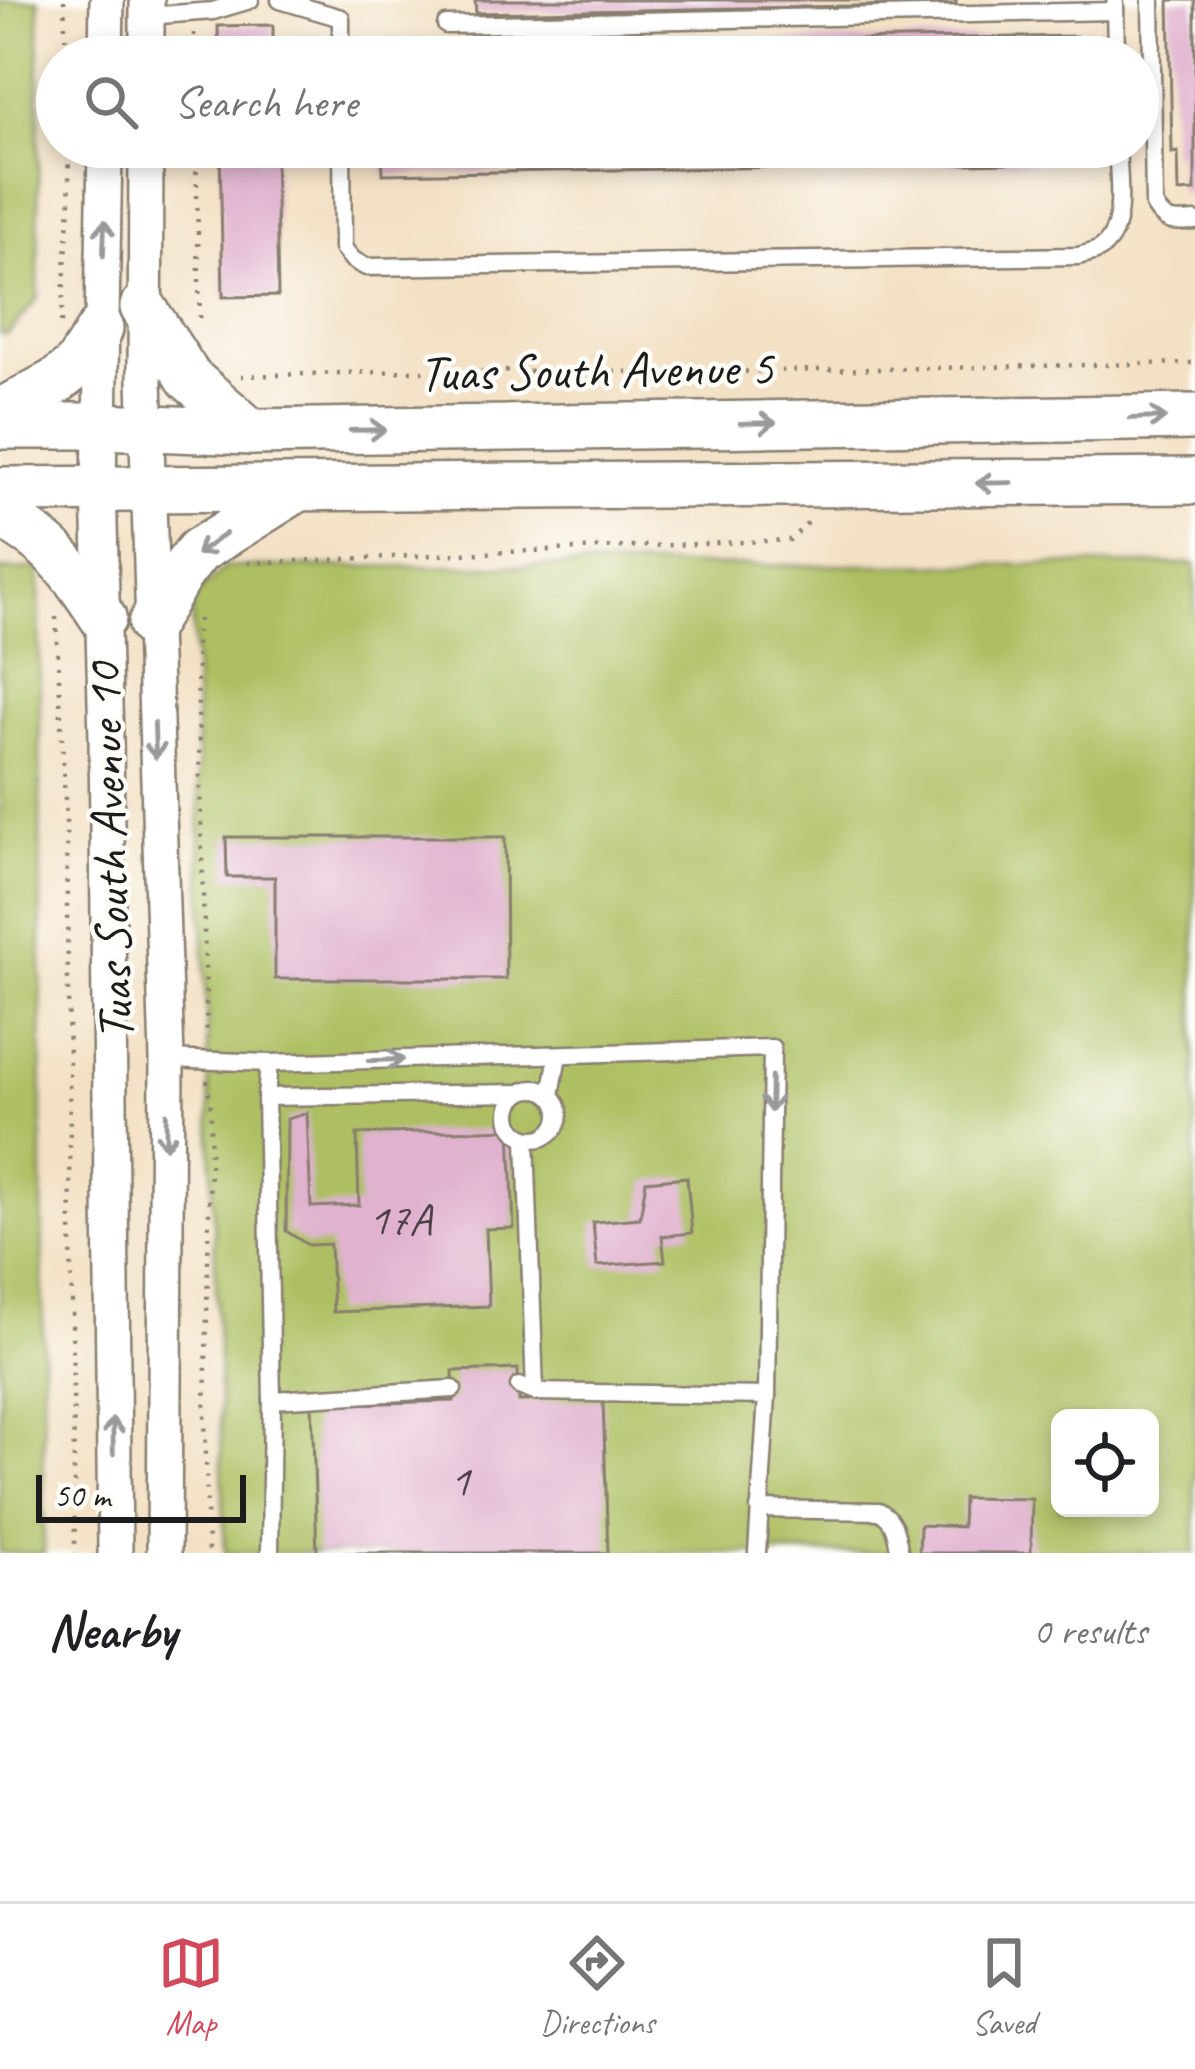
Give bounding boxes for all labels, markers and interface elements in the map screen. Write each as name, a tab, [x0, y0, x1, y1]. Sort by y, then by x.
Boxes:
search box	[36, 36, 1159, 168]
icon: search	[78, 69, 144, 135]
text: Search here	[174, 74, 357, 131]
one-way arrow	[93, 219, 116, 258]
street label: Tuas South Avenue 5	[418, 335, 776, 405]
one-way arrow	[1128, 407, 1167, 429]
one-way arrow	[738, 411, 777, 434]
one-way arrow	[348, 419, 387, 441]
one-way arrow	[975, 472, 1014, 494]
one-way arrow	[195, 531, 228, 556]
street label: Tuas South Avenue 10	[70, 659, 148, 1042]
one-way arrow	[144, 721, 167, 760]
one-way arrow	[366, 1048, 405, 1071]
one-way arrow	[760, 1074, 782, 1113]
one-way arrow	[155, 1111, 177, 1150]
house number: 17A	[368, 1191, 434, 1248]
map controls	[1051, 1409, 1159, 1517]
button: locate	[1051, 1409, 1159, 1517]
one-way arrow	[102, 1417, 125, 1456]
house number: 1	[450, 1452, 473, 1509]
scale bar	[36, 1469, 246, 1522]
text: 50 m	[54, 1475, 110, 1517]
text: Nearby	[48, 1599, 176, 1663]
text: 0 results	[1033, 1607, 1147, 1656]
tab: Map	[158, 1930, 224, 2044]
tab: Directions	[540, 1930, 655, 2044]
tab: Saved	[971, 1930, 1037, 2044]

